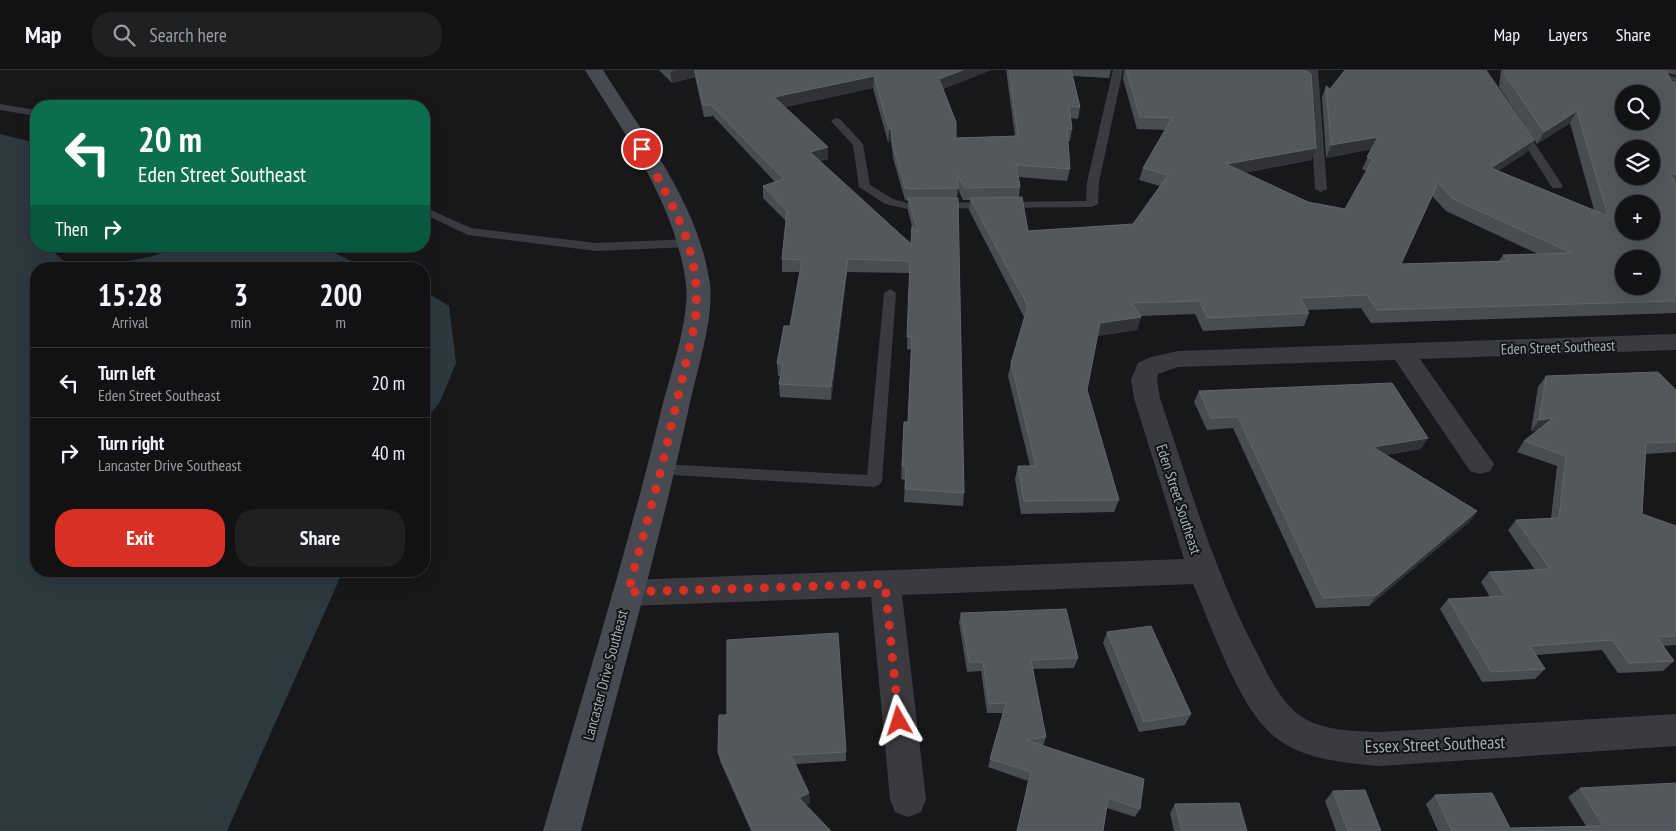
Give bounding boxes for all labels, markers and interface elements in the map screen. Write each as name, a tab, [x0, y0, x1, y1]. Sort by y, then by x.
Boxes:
search box	[92, 12, 442, 57]
text: Map	[25, 19, 62, 50]
icon: search	[110, 21, 138, 49]
text: Search here	[150, 23, 227, 47]
text: Map	[1494, 23, 1520, 46]
text: Layers	[1548, 23, 1588, 46]
text: Share	[1616, 23, 1651, 46]
map controls	[1615, 85, 1660, 295]
button: search	[1615, 85, 1660, 130]
text: 20 m	[138, 116, 202, 162]
icon: left	[55, 120, 120, 185]
pin	[621, 128, 663, 170]
icon: arrive	[628, 135, 656, 163]
button: layers	[1615, 140, 1660, 185]
text: Eden Street Southeast	[138, 160, 306, 188]
button: +	[1615, 195, 1660, 240]
icon: right	[98, 215, 126, 243]
text: Then	[55, 217, 88, 241]
button: −	[1615, 250, 1660, 295]
text: 15:28	[98, 275, 163, 314]
text: 3	[234, 275, 248, 314]
text: 200	[319, 275, 362, 314]
text: Arrival	[112, 312, 148, 332]
text: min	[230, 312, 251, 332]
text: m	[335, 312, 346, 332]
street label: Eden Street Southeast	[1500, 336, 1616, 358]
text: Turn left	[98, 361, 155, 385]
icon: left	[55, 369, 83, 397]
text: 20 m	[372, 371, 405, 395]
text: Eden Street Southeast	[98, 385, 220, 405]
text: Turn right	[98, 431, 164, 455]
icon: right	[55, 439, 83, 467]
text: 40 m	[372, 441, 405, 465]
street label: Eden Street Southeast	[1152, 442, 1206, 556]
text: Lancaster Drive Southeast	[98, 455, 241, 475]
button: Exit	[55, 509, 225, 567]
button: Share	[235, 509, 405, 567]
street label: Lancaster Drive Southeast	[578, 608, 632, 742]
position arrow	[872, 694, 924, 746]
street label: Essex Street Southeast	[1364, 730, 1506, 758]

